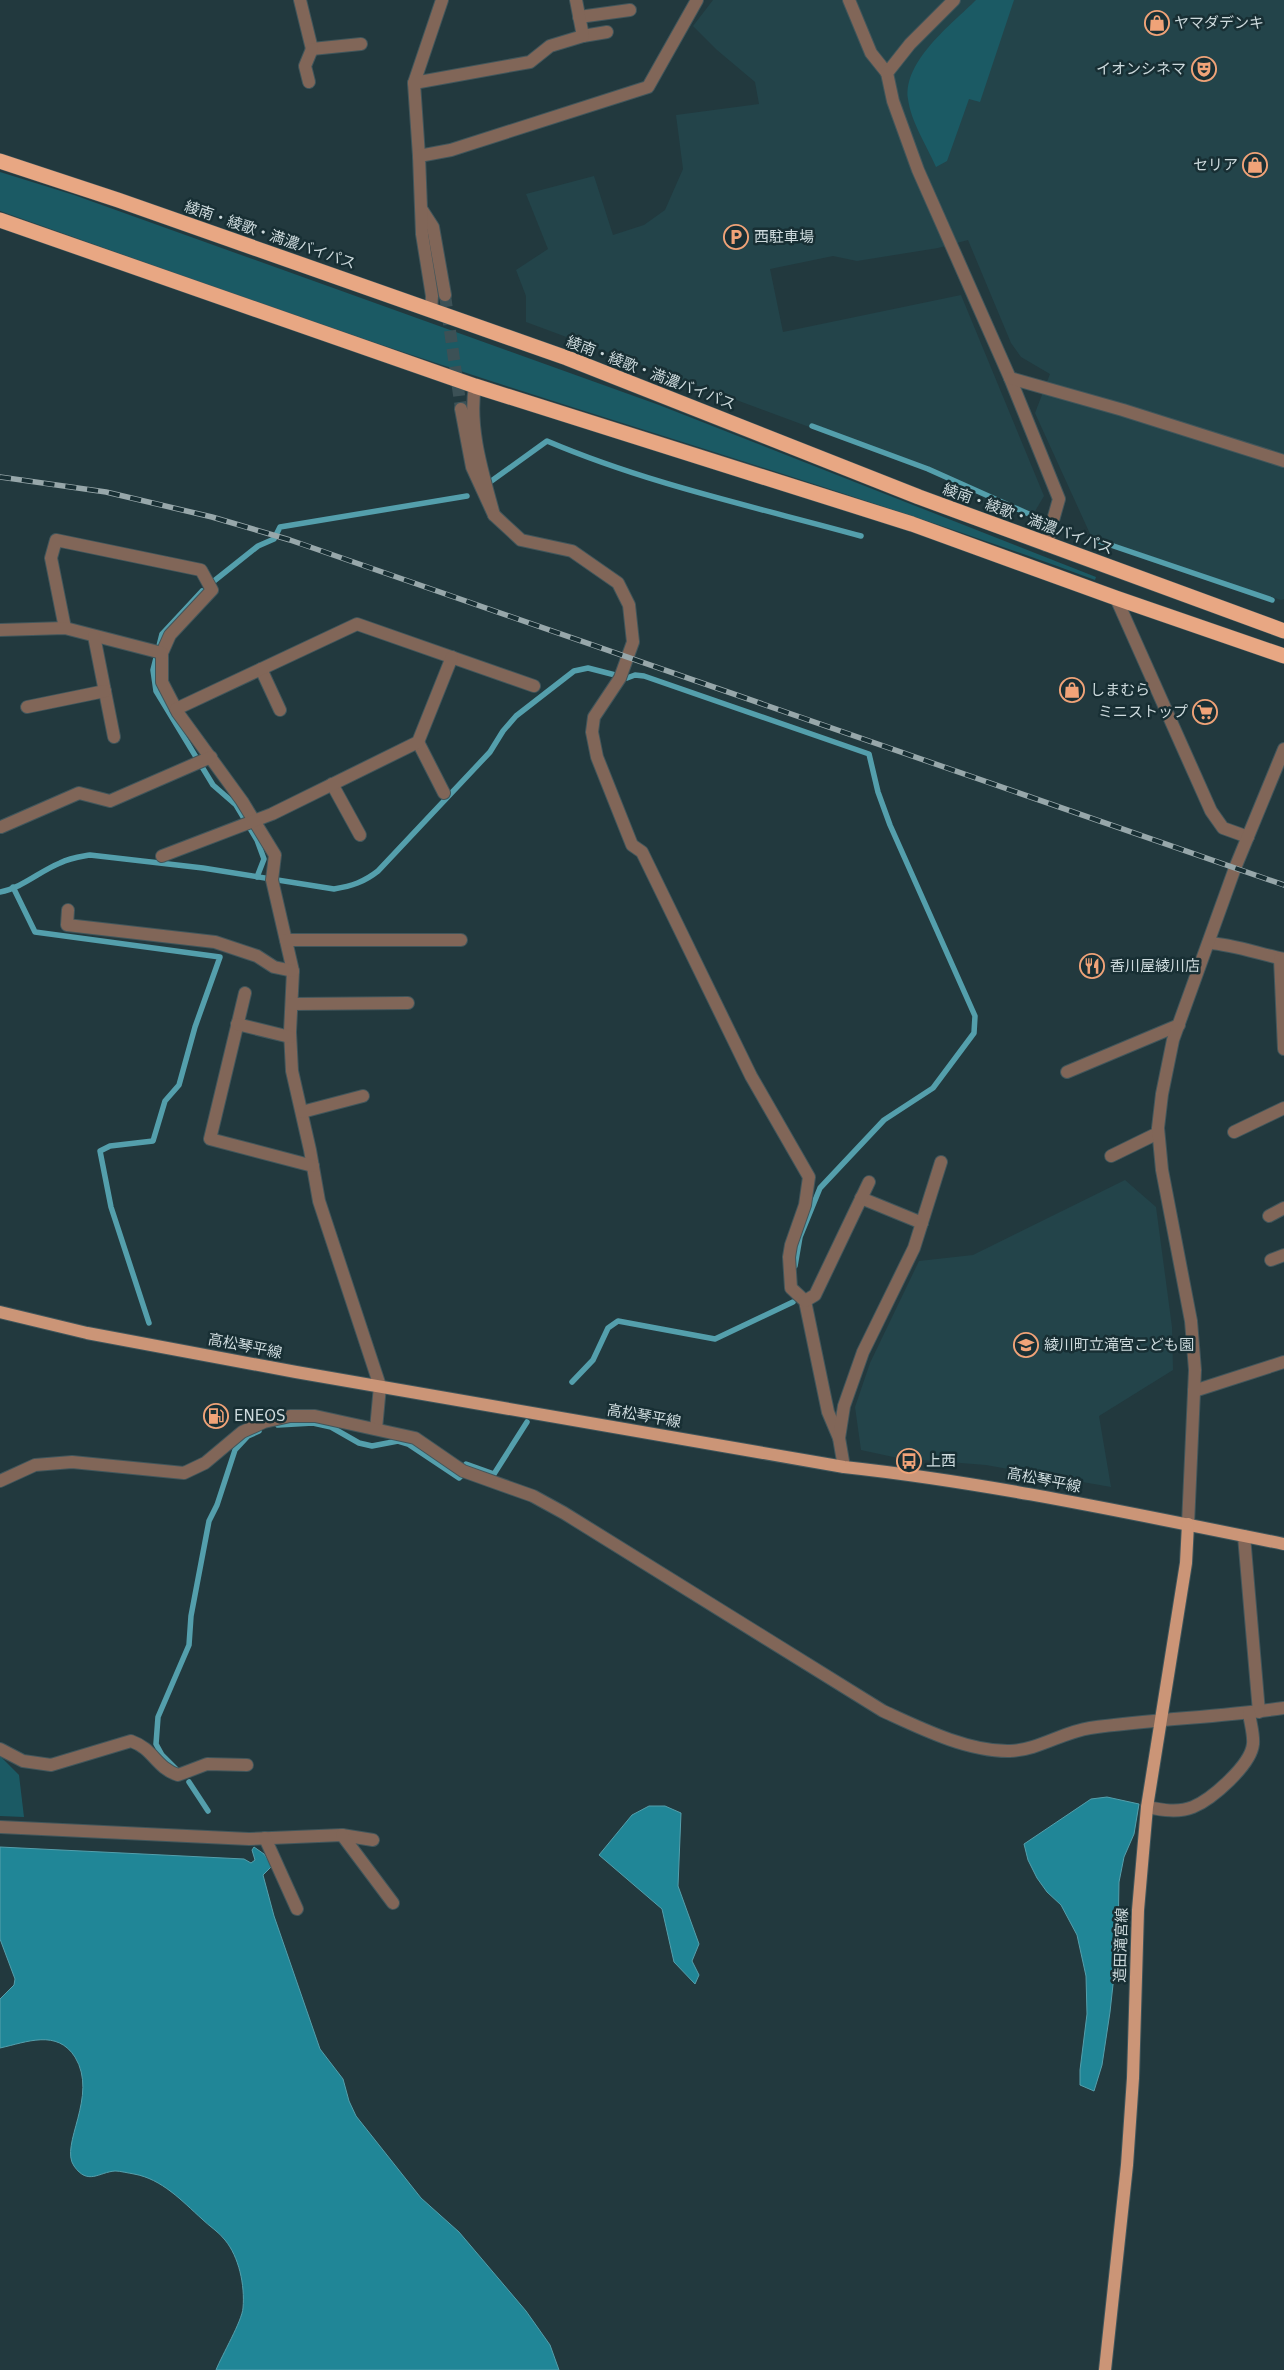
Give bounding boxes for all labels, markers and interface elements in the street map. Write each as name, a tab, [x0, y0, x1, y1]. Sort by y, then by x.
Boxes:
shop icon: ヤマダデンキ	[1144, 10, 1170, 36]
place label: ヤマダデンキ	[1174, 14, 1264, 32]
theatre icon: イオンシネマ	[1191, 56, 1217, 82]
place label: イオンシネマ	[1096, 60, 1186, 78]
shop icon: セリア	[1242, 152, 1268, 178]
place label: セリア	[1193, 156, 1238, 174]
street label: 綾南・綾歌・満濃バイパス	[182, 197, 358, 273]
parking icon: 西駐車場	[723, 224, 749, 250]
place label: 西駐車場	[754, 228, 814, 246]
street label: 綾南・綾歌・満濃バイパス	[564, 332, 738, 414]
street label: 綾南・綾歌・満濃バイパス	[940, 480, 1116, 558]
shop icon: しまむら	[1059, 677, 1085, 703]
place label: しまむら	[1090, 681, 1150, 699]
supermarket icon: ミニストップ	[1192, 699, 1218, 725]
place label: ミニストップ	[1098, 703, 1188, 721]
restaurant icon: 香川屋綾川店	[1079, 953, 1105, 979]
place label: 香川屋綾川店	[1110, 957, 1200, 975]
street label: 高松琴平線	[206, 1330, 284, 1362]
school or university icon: 綾川町立滝宮こども園	[1013, 1332, 1039, 1358]
place label: 綾川町立滝宮こども園	[1044, 1336, 1194, 1354]
street label: 高松琴平線	[605, 1401, 683, 1431]
fuel station icon: ENEOS	[203, 1403, 229, 1429]
place label: ENEOS	[234, 1407, 286, 1425]
bus stop icon: 上西	[896, 1448, 922, 1474]
place label: 上西	[926, 1452, 956, 1470]
street label: 高松琴平線	[1005, 1464, 1083, 1496]
street label: 造田滝宮線	[1111, 1907, 1131, 1983]

